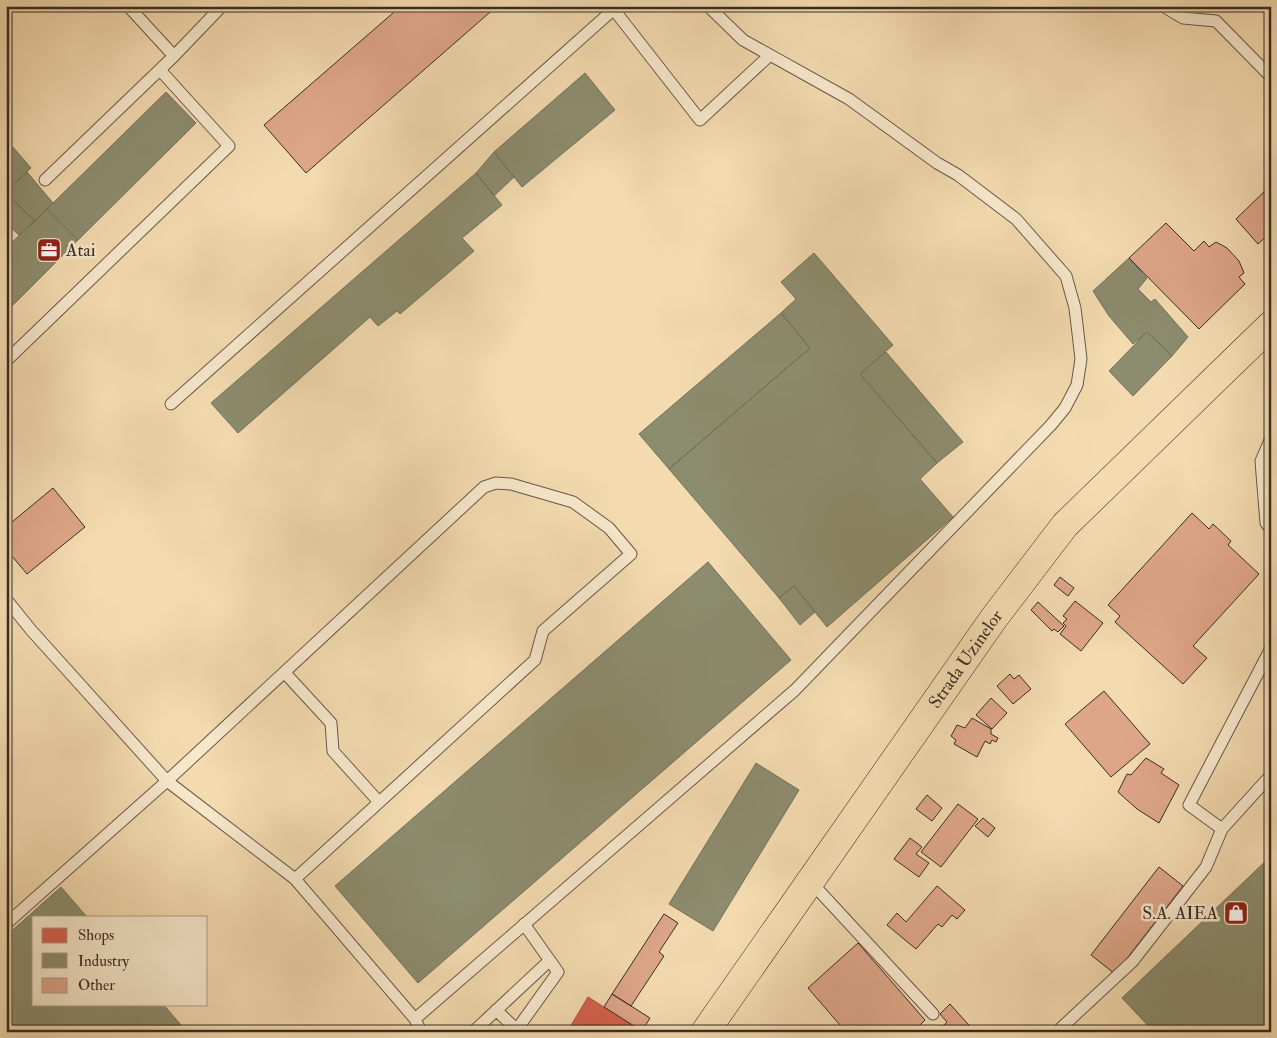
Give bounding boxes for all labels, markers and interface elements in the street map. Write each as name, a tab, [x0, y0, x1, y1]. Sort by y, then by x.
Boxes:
office icon: Atai	[36, 237, 62, 263]
place label: Atai	[65, 239, 96, 262]
street label: Strada Uzinelor	[924, 605, 1008, 713]
shop icon: S.A. AIEA	[1223, 900, 1249, 926]
place label: S.A. AIEA	[1142, 902, 1219, 925]
legend	[32, 916, 208, 1006]
text: Shops	[78, 926, 114, 946]
text: Industry	[78, 952, 129, 971]
text: Other	[78, 976, 115, 995]

